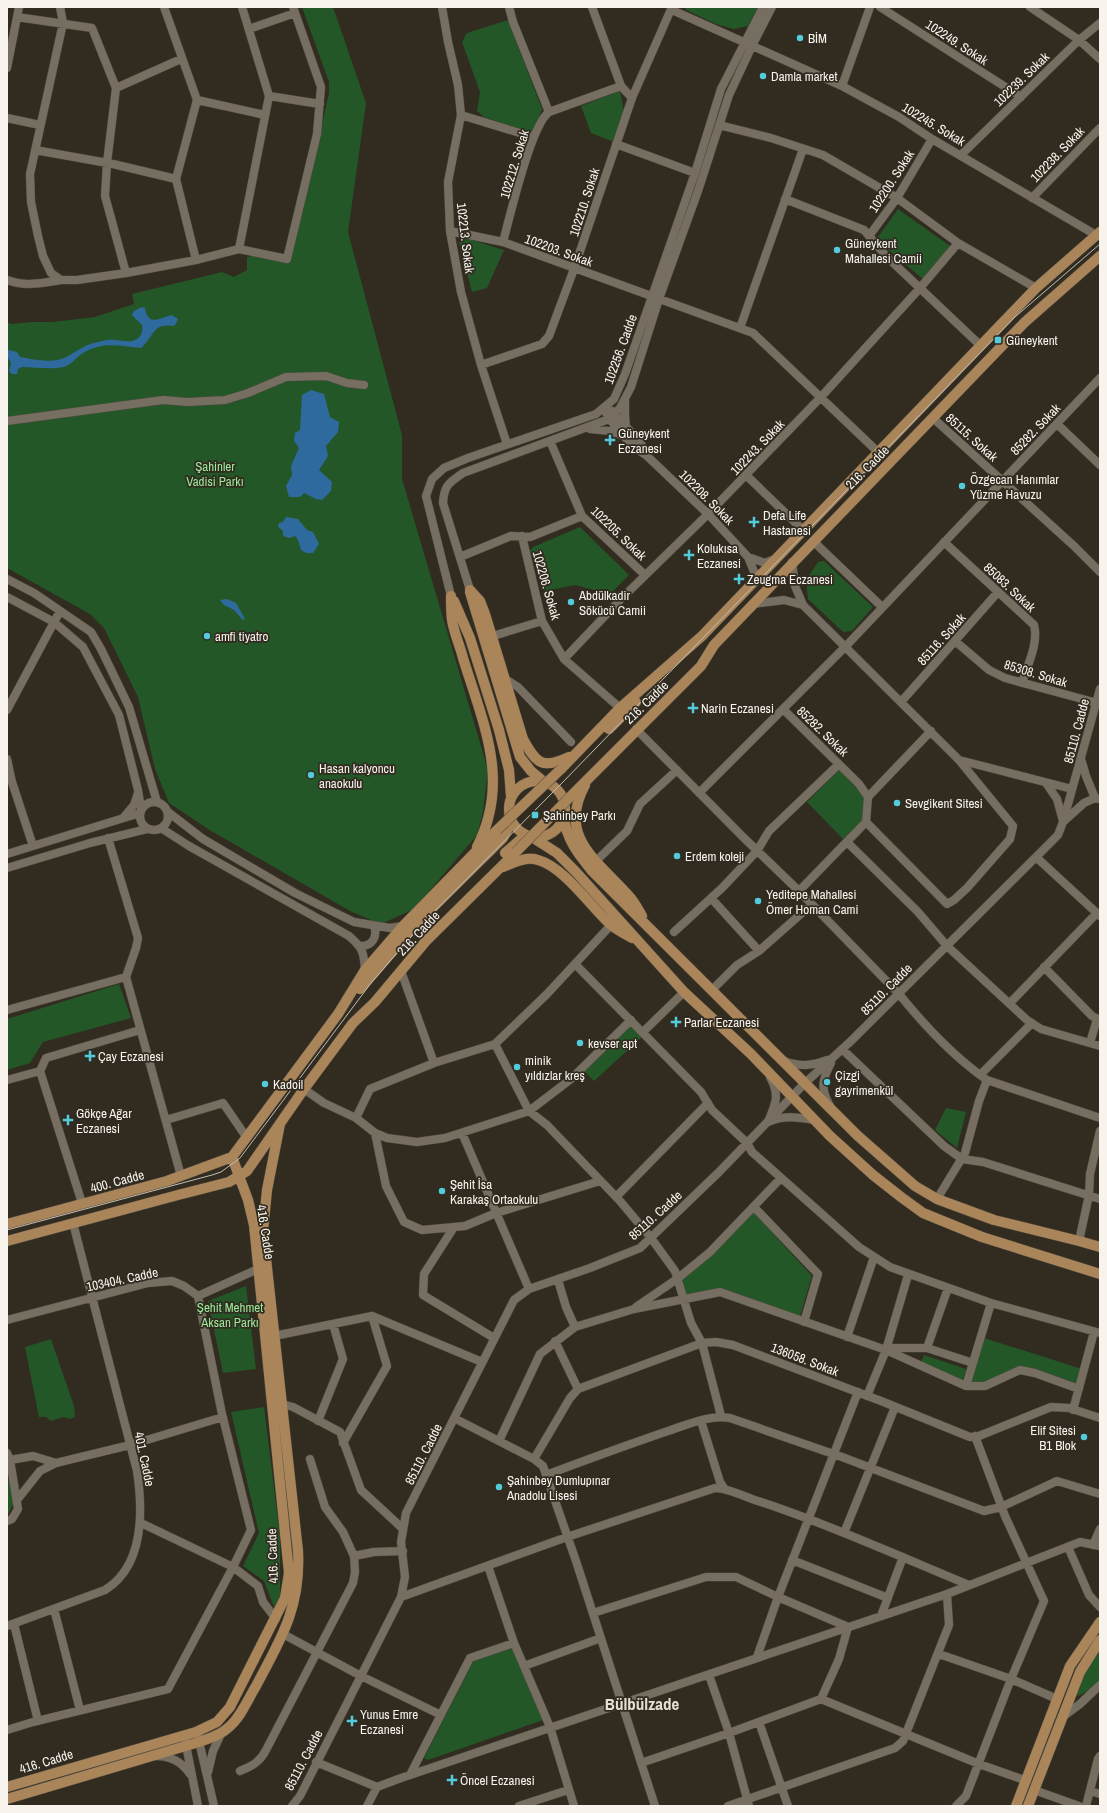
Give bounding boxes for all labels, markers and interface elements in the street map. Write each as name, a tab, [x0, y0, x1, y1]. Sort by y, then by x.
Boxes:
street label: 102249. Sokak	[922, 16, 992, 69]
place label: BİM	[808, 30, 827, 47]
marker: BİM	[795, 33, 805, 43]
street label: 102239. Sokak	[990, 48, 1053, 110]
place label: Damla market	[771, 68, 837, 85]
marker: Damla market	[758, 71, 768, 81]
street label: 102245. Sokak	[899, 99, 969, 150]
street label: 102238. Sokak	[1027, 122, 1089, 186]
street label: 102212. Sokak	[496, 127, 533, 201]
street label: 102200. Sokak	[865, 146, 918, 216]
street label: 102210. Sokak	[565, 165, 604, 239]
street label: 102213. Sokak	[453, 202, 478, 275]
street label: 102203. Sokak	[523, 230, 596, 271]
place label: Güneykent Mahallesi Camii	[845, 235, 922, 267]
marker: Güneykent Mahallesi Camii	[832, 245, 842, 255]
street label: 102256. Cadde	[600, 312, 641, 386]
place label: Güneykent	[1006, 332, 1058, 349]
marker: Güneykent	[993, 335, 1003, 345]
street label: 85282. Sokak	[1007, 400, 1065, 459]
street label: 85115. Sokak	[942, 410, 1002, 466]
street label: 102243. Sokak	[727, 415, 789, 479]
place label: Güneykent Eczanesi	[618, 425, 670, 457]
marker: Güneykent Eczanesi	[605, 435, 615, 445]
street label: 216. Cadde	[842, 442, 893, 493]
park label: Şahinler Vadisi Parkı	[186, 458, 244, 490]
street label: 102208. Sokak	[675, 466, 738, 529]
place label: Özgecan Hanımlar Yüzme Havuzu	[970, 471, 1059, 503]
marker: Özgecan Hanımlar Yüzme Havuzu	[957, 481, 967, 491]
street label: 102205. Sokak	[587, 503, 651, 565]
place label: Defa Life Hastanesi	[763, 507, 811, 539]
marker: Defa Life Hastanesi	[748, 516, 760, 528]
place label: Kolukısa Eczanesi	[697, 540, 741, 572]
street label: 102206. Sokak	[529, 549, 565, 622]
marker: Kolukısa Eczanesi	[684, 550, 694, 560]
street label: 85083. Sokak	[980, 559, 1040, 616]
place label: Zeugma Eczanesi	[747, 571, 833, 588]
marker: Zeugma Eczanesi	[734, 574, 744, 584]
place label: Abdülkadir Sökücü Camii	[578, 587, 646, 619]
marker: Abdülkadir Sökücü Camii	[566, 597, 576, 607]
street label: 85116. Sokak	[914, 609, 970, 669]
place label: amfi tiyatro	[215, 628, 268, 645]
marker: amfi tiyatro	[202, 631, 212, 641]
street label: 85308. Sokak	[1002, 656, 1070, 691]
street label: 216. Cadde	[621, 677, 672, 728]
street label: 85110. Cadde	[1060, 697, 1093, 765]
place label: Narin Eczanesi	[701, 700, 774, 717]
marker: Narin Eczanesi	[688, 703, 698, 713]
street label: 85282. Sokak	[793, 703, 852, 761]
place label: Hasan kalyoncu anaokulu	[319, 760, 395, 792]
marker: Hasan kalyoncu anaokulu	[306, 770, 316, 780]
place label: Sevgikent Sitesi	[905, 795, 983, 812]
marker: Sevgikent Sitesi	[892, 798, 902, 808]
place label: Şahinbey Parkı	[543, 807, 616, 824]
marker: Şahinbey Parkı	[530, 810, 540, 820]
place label: Erdem koleji	[685, 848, 744, 865]
marker: Erdem koleji	[672, 851, 682, 861]
place label: Yeditepe Mahallesi Ömer Homan Cami	[766, 886, 858, 918]
marker: Yeditepe Mahallesi Ömer Homan Cami	[753, 896, 763, 906]
street label: 216. Cadde	[393, 907, 443, 959]
street label: 85110. Cadde	[857, 960, 916, 1019]
place label: Parlar Eczanesi	[684, 1014, 759, 1031]
marker: Parlar Eczanesi	[671, 1017, 681, 1027]
place label: kevser apt	[588, 1035, 637, 1052]
marker: kevser apt	[575, 1038, 585, 1048]
place label: Çay Eczanesi	[98, 1048, 164, 1065]
marker: Çay Eczanesi	[85, 1051, 95, 1061]
place label: minik yıldızlar kreş	[525, 1052, 585, 1084]
marker: minik yıldızlar kreş	[512, 1062, 522, 1072]
place label: Çizgi gayrimenkül	[835, 1067, 893, 1099]
place label: Kadoil	[273, 1076, 303, 1093]
marker: Çizgi gayrimenkül	[822, 1077, 832, 1087]
marker: Kadoil	[260, 1079, 270, 1089]
place label: Gökçe Ağar Eczanesi	[76, 1105, 132, 1137]
marker: Gökçe Ağar Eczanesi	[63, 1115, 73, 1125]
street label: 400. Cadde	[88, 1166, 146, 1197]
place label: Şehit İsa Karakaş Ortaokulu	[450, 1176, 538, 1208]
marker: Şehit İsa Karakaş Ortaokulu	[437, 1186, 447, 1196]
street label: 85110. Cadde	[625, 1187, 686, 1244]
street label: 416. Cadde	[253, 1204, 278, 1261]
street label: 103404. Cadde	[85, 1264, 160, 1295]
park label: Şehit Mehmet Aksan Parkı	[197, 1299, 263, 1331]
street label: 136058. Sokak	[769, 1339, 842, 1380]
street label: 85110. Cadde	[401, 1421, 446, 1488]
place label: Elif Sitesi B1 Blok	[1030, 1422, 1077, 1454]
street label: 401. Cadde	[130, 1430, 159, 1488]
marker: Elif Sitesi B1 Blok	[1079, 1432, 1089, 1442]
place label: Şahinbey Dumlupınar Anadolu Lisesi	[506, 1472, 611, 1504]
marker: Şahinbey Dumlupınar Anadolu Lisesi	[494, 1482, 504, 1492]
street label: 416. Cadde	[263, 1528, 282, 1584]
district label: Bülbülzade	[605, 1692, 679, 1715]
place label: Yunus Emre Eczanesi	[360, 1706, 418, 1738]
marker: Yunus Emre Eczanesi	[347, 1716, 357, 1726]
street label: 85110. Cadde	[280, 1727, 327, 1793]
street label: 416. Cadde	[17, 1745, 75, 1778]
place label: Öncel Eczanesi	[460, 1772, 535, 1789]
marker: Öncel Eczanesi	[447, 1775, 457, 1785]

